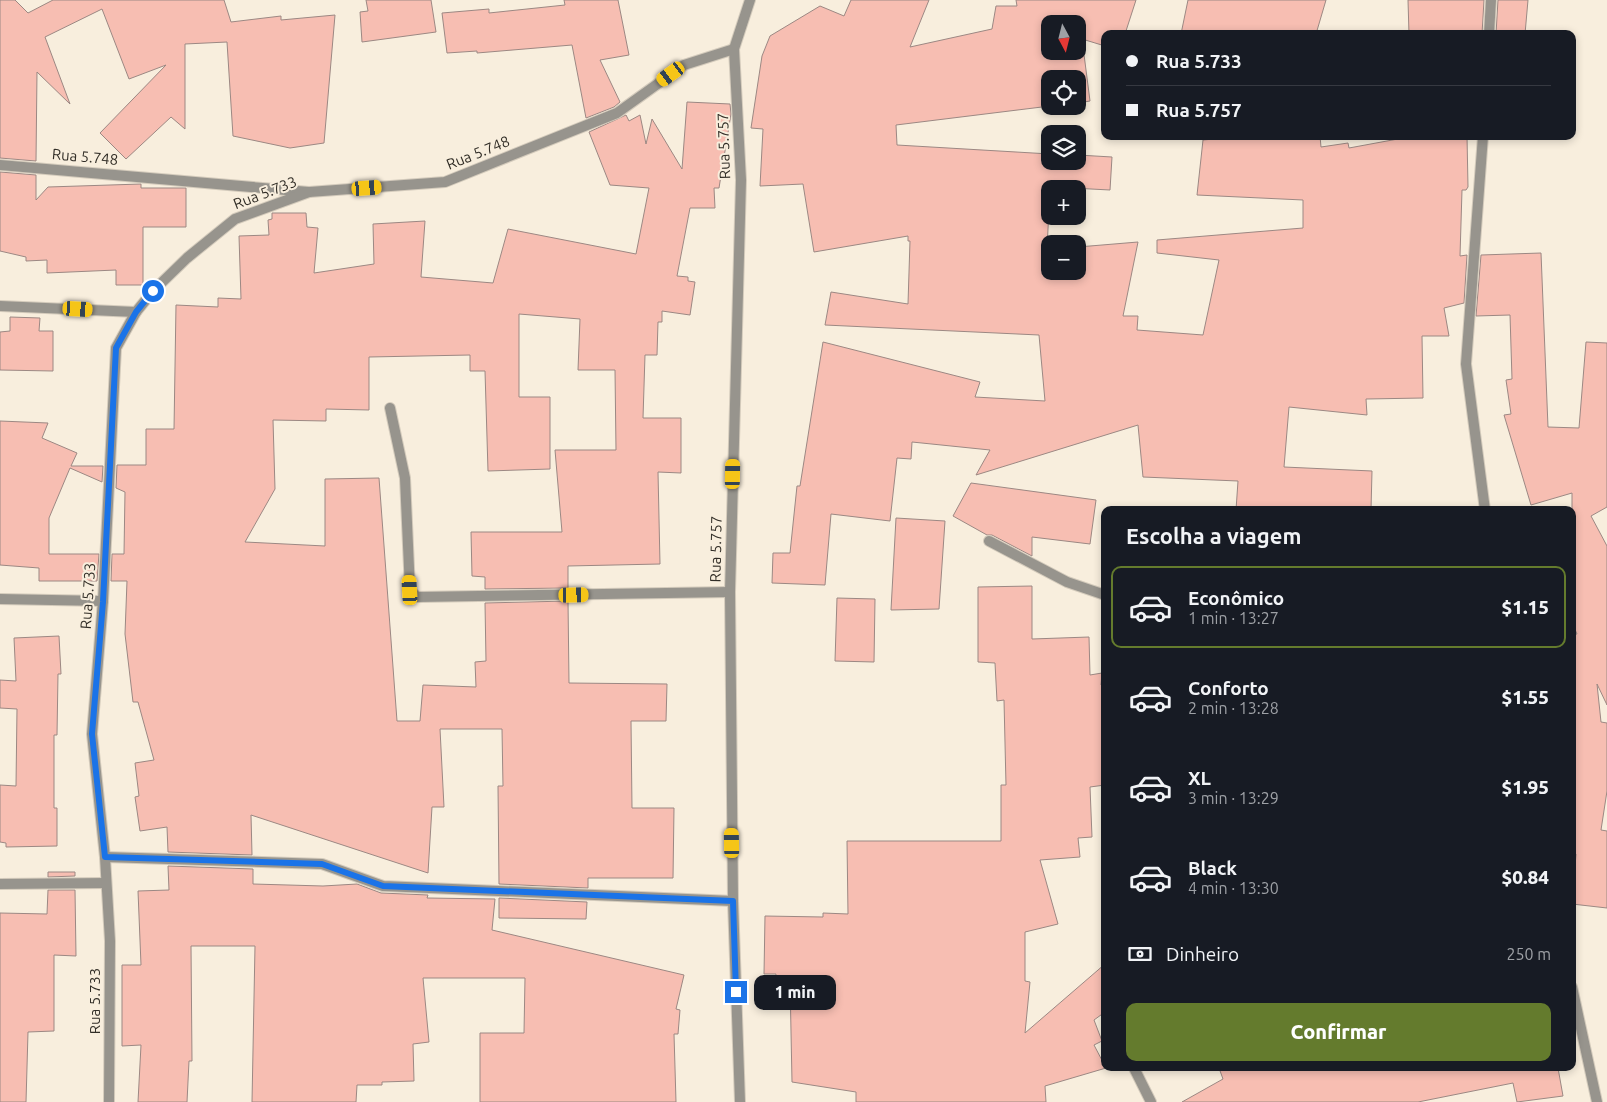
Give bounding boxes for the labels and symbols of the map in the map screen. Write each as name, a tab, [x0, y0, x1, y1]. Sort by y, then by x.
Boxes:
north arrow	[1041, 15, 1086, 60]
car	[654, 59, 687, 89]
street label: Rua 5.757	[714, 112, 733, 180]
street label: Rua 5.748	[444, 132, 512, 173]
street label: Rua 5.748	[51, 145, 119, 168]
street label: Rua 5.733	[231, 173, 299, 212]
car	[351, 179, 382, 197]
route start	[142, 280, 164, 302]
car	[62, 301, 93, 317]
car	[725, 459, 740, 489]
street label: Rua 5.757	[706, 516, 725, 582]
street label: Rua 5.733	[77, 562, 98, 630]
car	[401, 575, 418, 605]
car	[558, 587, 589, 603]
car	[724, 828, 739, 858]
street label: Rua 5.733	[86, 968, 103, 1034]
callout: 1 min	[754, 974, 836, 1010]
route end	[725, 981, 747, 1003]

